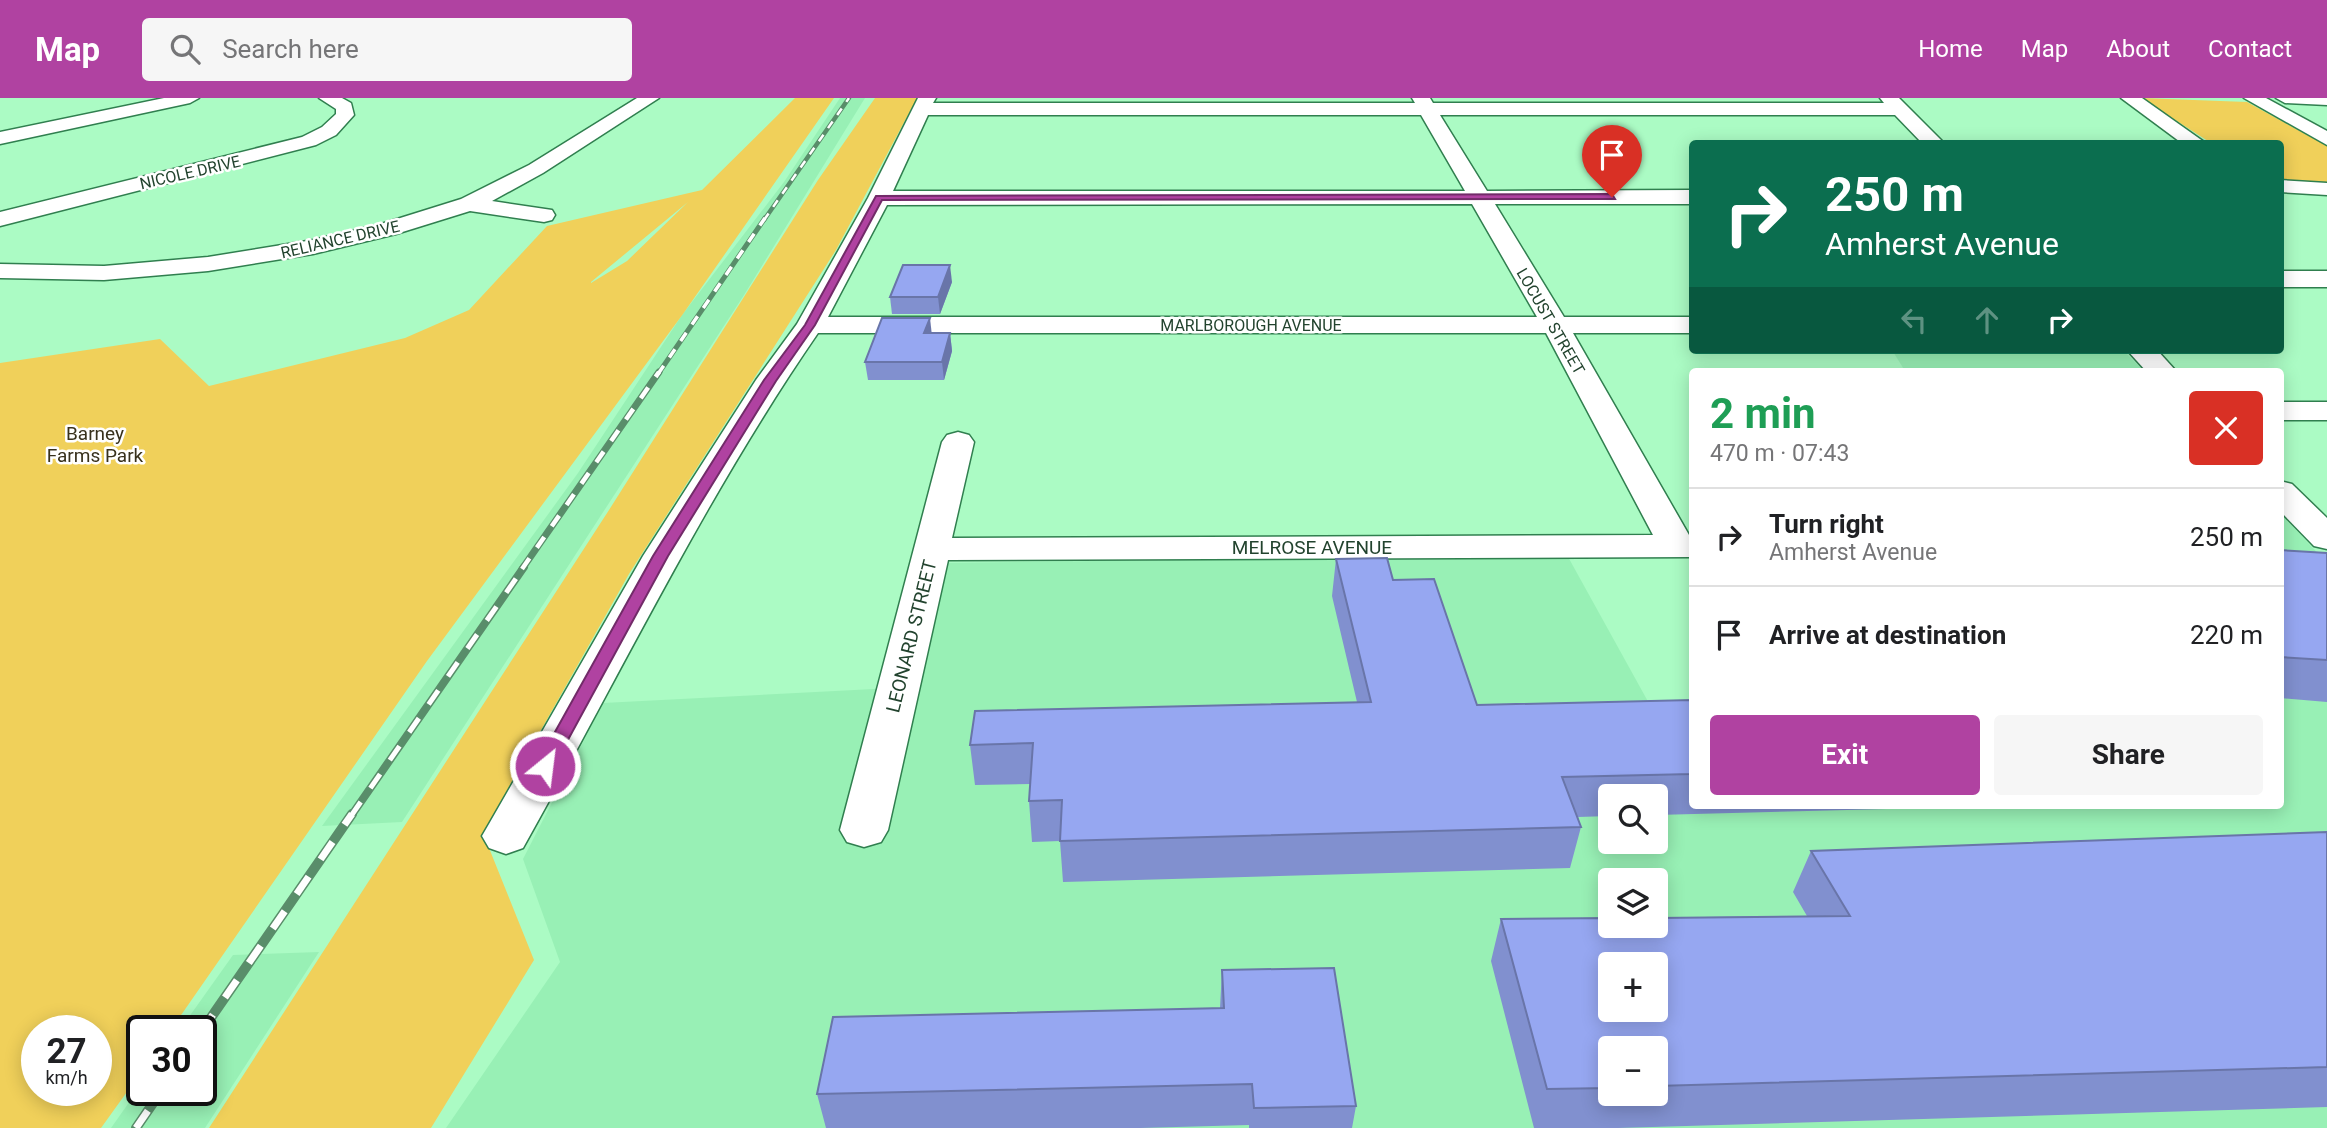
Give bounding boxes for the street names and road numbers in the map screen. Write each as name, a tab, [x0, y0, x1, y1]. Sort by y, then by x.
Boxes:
street label: NICOLE DRIVE	[138, 152, 242, 193]
street label: RELIANCE DRIVE	[279, 217, 401, 262]
street label: LOCUST STREET	[1512, 265, 1589, 378]
street label: MARLBOROUGH AVENUE	[1160, 316, 1342, 335]
street label: MELROSE AVENUE	[1232, 536, 1392, 559]
street label: LEONARD STREET	[881, 557, 942, 715]

